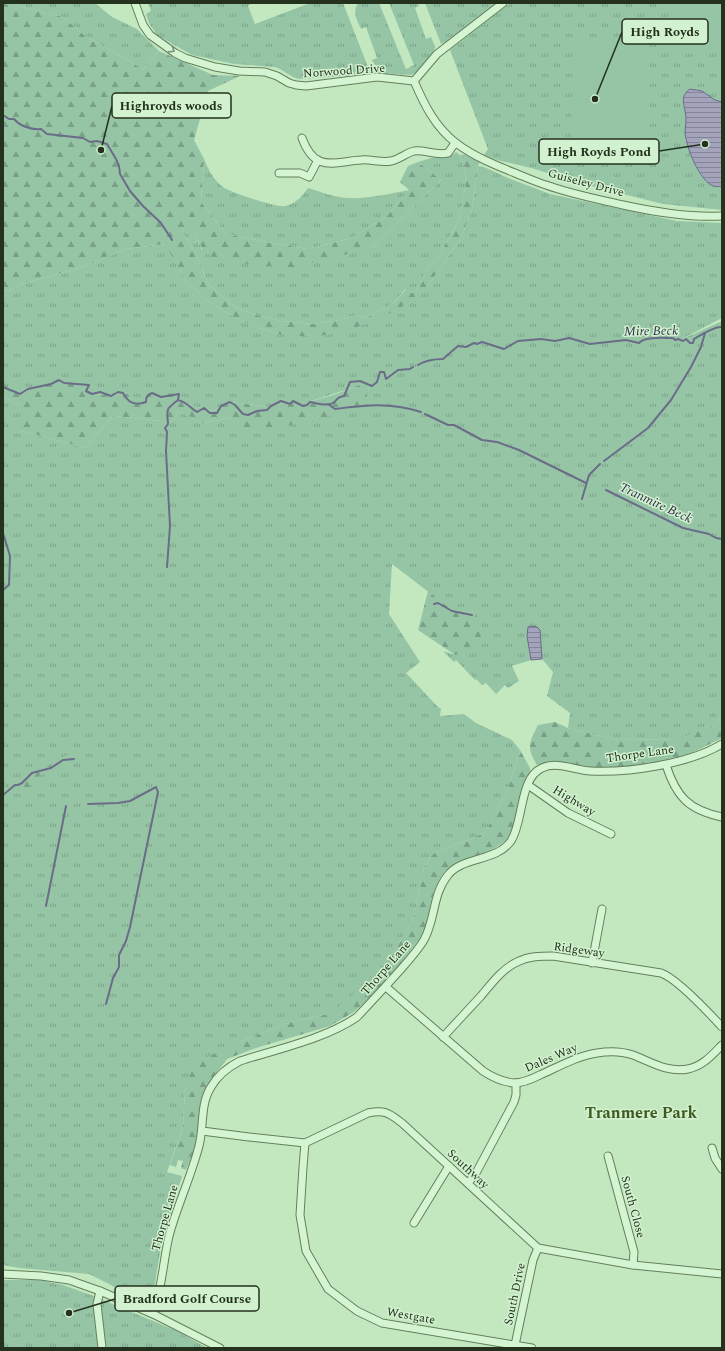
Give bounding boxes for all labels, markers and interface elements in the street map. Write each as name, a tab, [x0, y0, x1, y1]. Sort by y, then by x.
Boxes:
callout: High Royds	[622, 19, 708, 44]
text: High Royds	[630, 22, 700, 42]
one-way arrow	[167, 46, 174, 53]
street label: Norwood Drive	[302, 59, 386, 83]
callout: Highroyds woods	[112, 93, 231, 118]
text: Highroyds woods	[120, 96, 222, 116]
callout: High Royds Pond	[539, 139, 659, 164]
text: High Royds Pond	[547, 142, 651, 162]
street label: Guiseley Drive	[546, 164, 626, 202]
water label: Mire Beck	[624, 321, 678, 341]
water label: Tranmire Beck	[616, 477, 696, 529]
street label: Thorpe Lane	[605, 740, 675, 768]
street label: Highway	[549, 781, 600, 822]
street label: Thorpe Lane	[356, 936, 416, 1000]
street label: Ridgeway	[552, 937, 607, 963]
street label: Dales Way	[522, 1038, 581, 1078]
district label: Tranmere Park	[585, 1101, 698, 1125]
street label: Southway	[443, 1144, 494, 1194]
street label: South Close	[616, 1174, 650, 1240]
street label: Thorpe Lane	[146, 1182, 184, 1253]
street label: South Drive	[499, 1261, 531, 1327]
callout: Bradford Golf Course	[115, 1286, 259, 1311]
text: Bradford Golf Course	[123, 1289, 251, 1309]
street label: Westgate	[385, 1302, 437, 1330]

